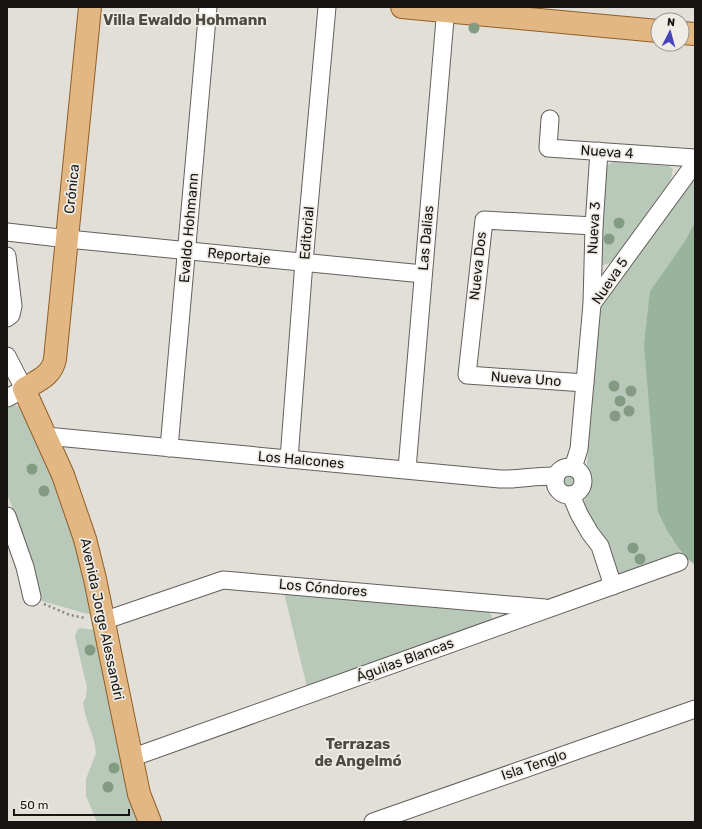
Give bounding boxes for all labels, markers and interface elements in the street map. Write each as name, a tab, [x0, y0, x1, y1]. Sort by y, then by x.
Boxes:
district label: Villa Ewaldo Hohmann	[103, 11, 267, 29]
north arrow	[650, 12, 690, 52]
text: N	[666, 16, 676, 29]
street label: Nueva 4	[580, 142, 634, 162]
street label: Crónica	[61, 163, 83, 215]
street label: Evaldo Hohmann	[176, 172, 202, 284]
street label: Nueva 3	[584, 201, 604, 255]
street label: Las Dalias	[415, 205, 437, 271]
street label: Editorial	[296, 206, 318, 260]
street label: Nueva Dos	[466, 231, 490, 301]
street label: Reportaje	[207, 244, 272, 268]
street label: Nueva 5	[588, 254, 632, 308]
street label: Nueva Uno	[490, 368, 562, 390]
street label: Los Halcones	[257, 448, 345, 472]
street label: Avenida Jorge Alessandri	[77, 536, 127, 702]
street label: Los Cóndores	[278, 576, 368, 600]
street label: Águilas Blancas	[353, 634, 456, 686]
district label: Terrazas de Angelmó	[314, 735, 402, 770]
street label: Isla Tenglo	[499, 746, 569, 784]
scale bar	[14, 791, 129, 817]
text: 50 m	[20, 798, 48, 812]

